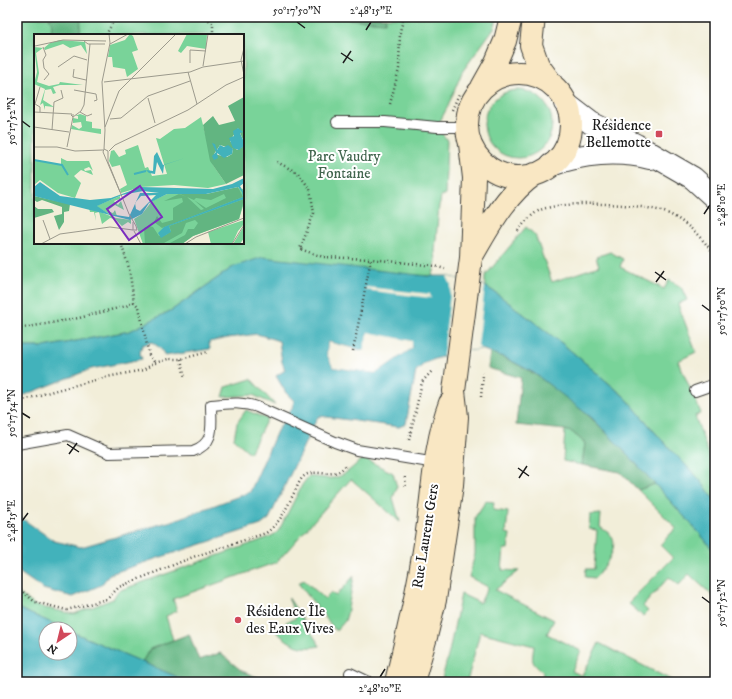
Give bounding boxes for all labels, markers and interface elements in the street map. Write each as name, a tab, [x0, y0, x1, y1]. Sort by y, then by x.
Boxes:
text: 50°17'50"N	[273, 5, 321, 17]
text: 2°48'15"E	[350, 5, 392, 17]
inset map	[34, 34, 244, 244]
text: 50°17'52"N	[6, 97, 18, 145]
place label: Résidence Bellemotte	[586, 116, 651, 152]
marker: Résidence Bellemotte	[654, 129, 664, 139]
park label: Parc Vaudry Fontaine	[308, 147, 381, 183]
text: 2°48'10"E	[716, 184, 728, 226]
text: 50°17'50"N	[716, 287, 728, 335]
text: 50°17'54"N	[6, 389, 18, 437]
street label: Rue Laurent Gers	[408, 482, 443, 590]
text: 2°48'15"E	[6, 500, 18, 542]
text: 50°17'52"N	[716, 579, 728, 627]
place label: Résidence Île des Eaux Vives	[246, 602, 334, 638]
marker: Résidence Île des Eaux Vives	[233, 615, 243, 625]
north arrow	[38, 621, 78, 661]
text: N	[45, 640, 61, 657]
text: 2°48'10"E	[359, 683, 401, 695]

